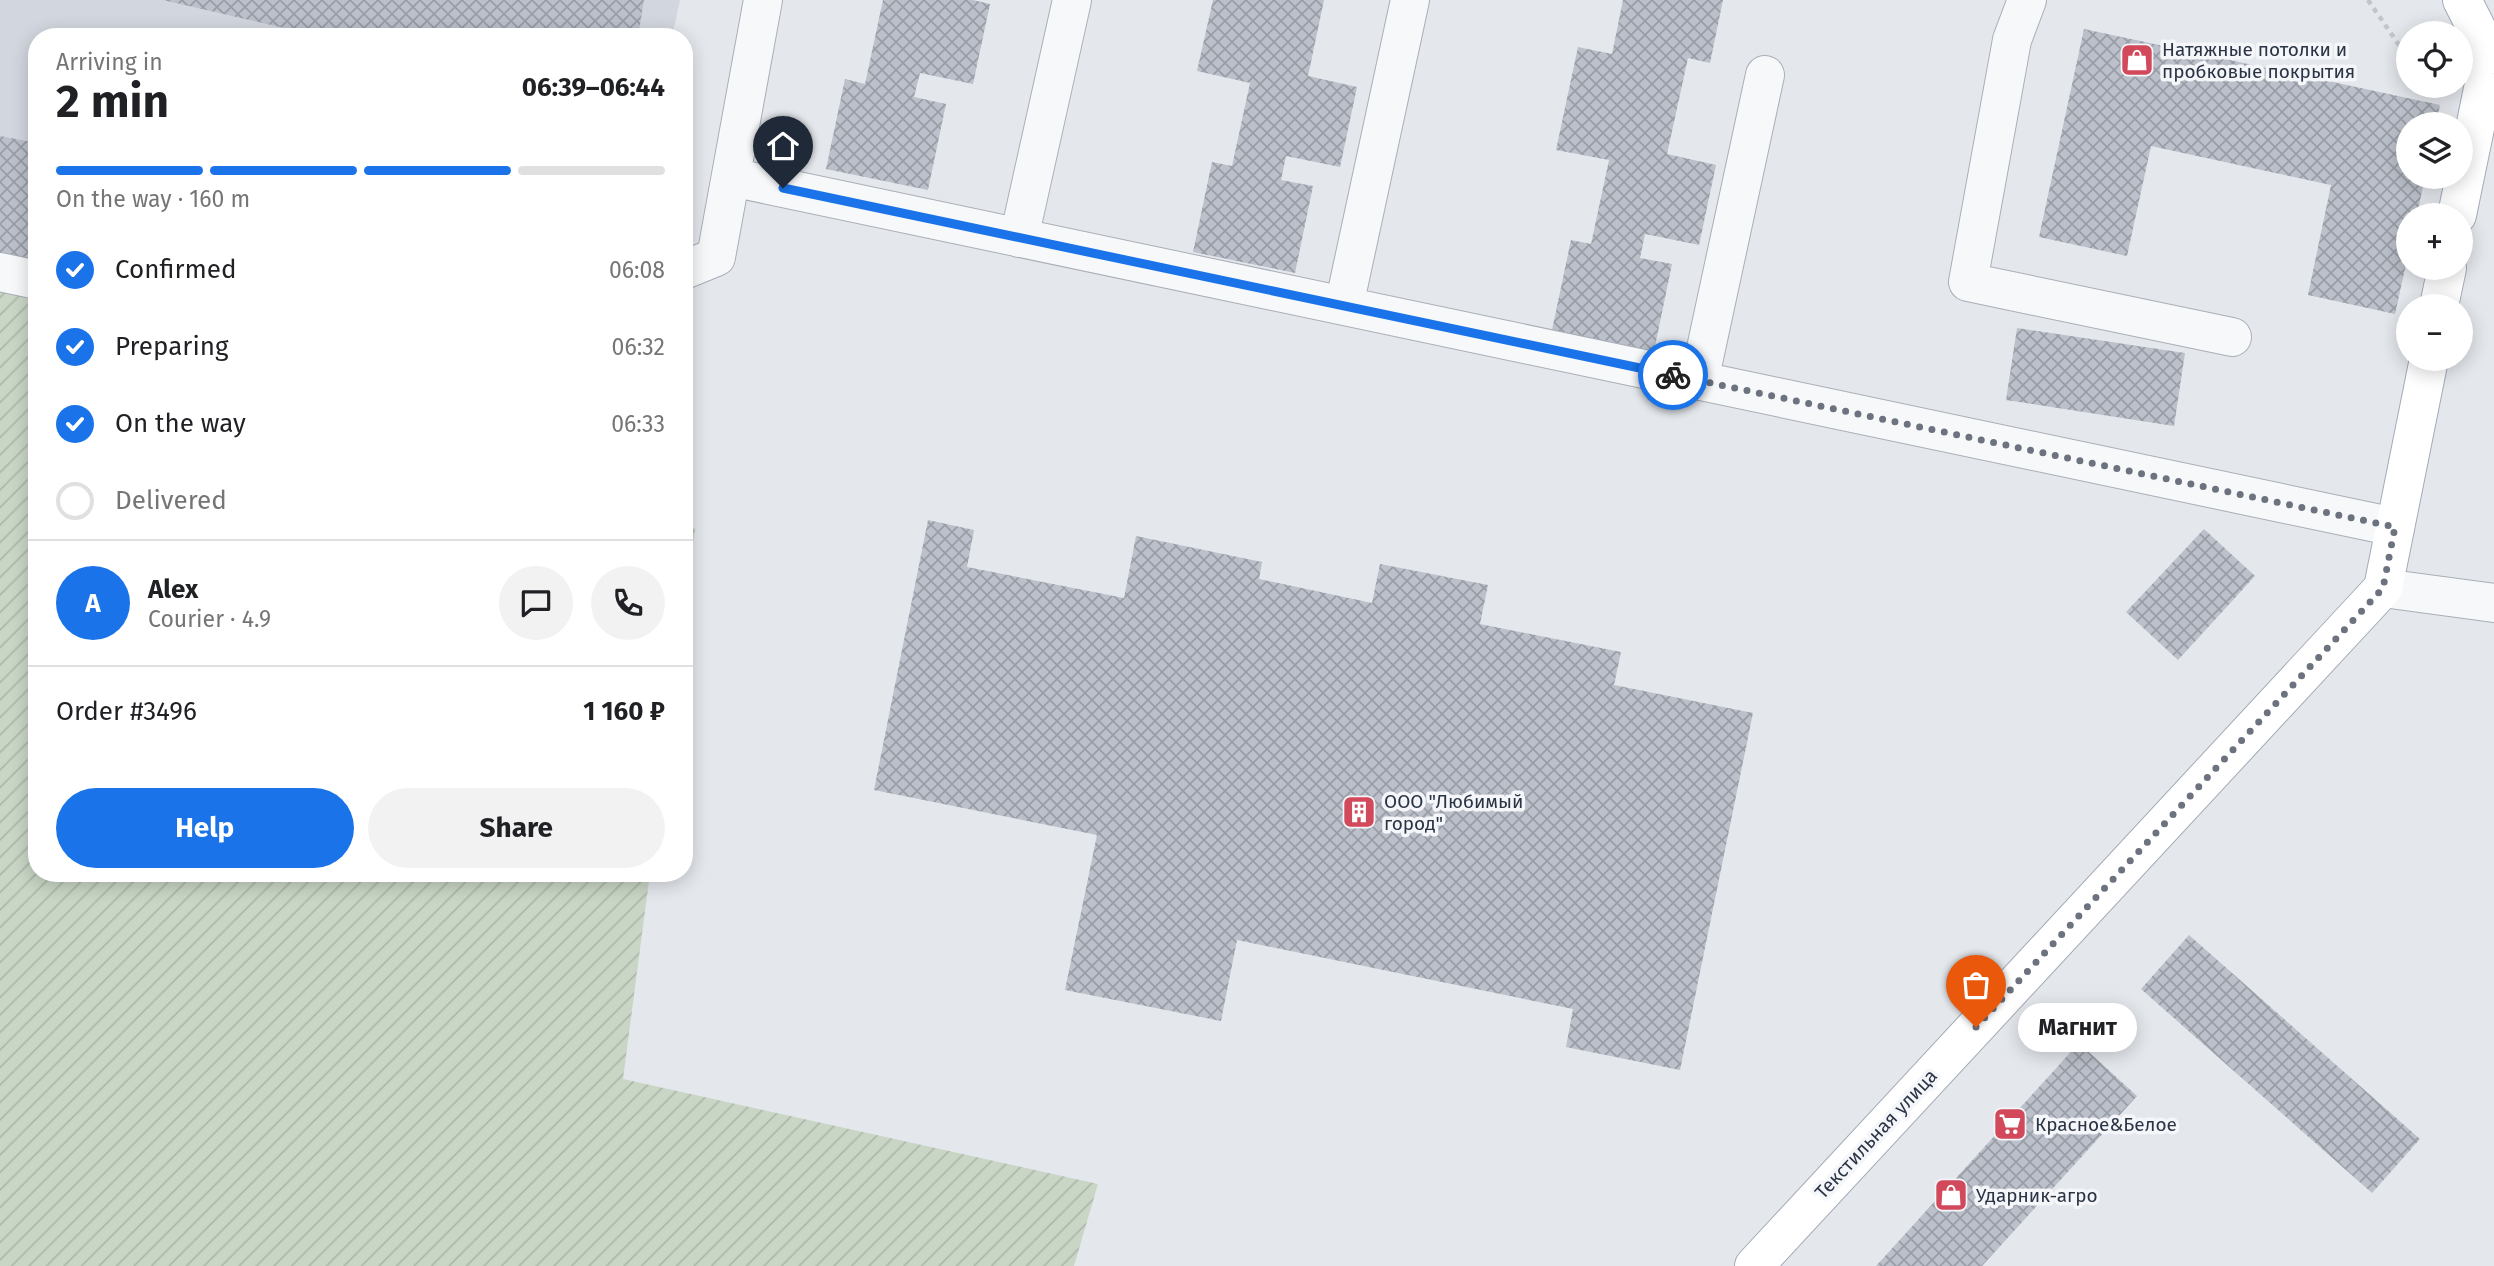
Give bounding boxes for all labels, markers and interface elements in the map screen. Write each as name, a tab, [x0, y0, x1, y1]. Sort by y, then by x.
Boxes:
map controls	[2396, 21, 2473, 371]
button: locate	[2396, 21, 2473, 98]
place label: Натяжные потолки и пробковые покрытия	[2162, 38, 2355, 83]
shop icon: Натяжные потолки и пробковые покрытия	[2118, 41, 2156, 79]
text: Arriving in	[56, 48, 163, 76]
text: 06:39–06:44	[522, 72, 665, 103]
text: 2 min	[56, 74, 169, 129]
button: layers	[2396, 112, 2473, 189]
pin	[753, 116, 813, 188]
icon: home	[764, 127, 802, 165]
text: On the way · 160 m	[56, 185, 250, 213]
button: +	[2396, 203, 2473, 280]
icon: check	[56, 251, 94, 289]
text: Confirmed	[115, 254, 236, 285]
text: 06:08	[609, 256, 665, 284]
button: −	[2396, 294, 2473, 371]
icon: check	[56, 328, 94, 366]
text: Preparing	[115, 331, 228, 362]
text: 06:32	[612, 333, 665, 361]
courier	[1638, 340, 1708, 410]
icon: bike	[1654, 356, 1692, 394]
icon: check	[56, 405, 94, 443]
text: On the way	[115, 408, 246, 439]
text: 06:33	[611, 410, 665, 438]
text: Delivered	[115, 485, 227, 516]
button: chat	[499, 566, 573, 640]
button: phone	[591, 566, 665, 640]
text: Alex	[148, 574, 198, 605]
text: A	[85, 588, 101, 619]
text: Courier · 4.9	[148, 605, 271, 633]
text: Order #3496	[56, 696, 197, 727]
text: 1 160 ₽	[583, 696, 665, 727]
button: Help	[56, 788, 354, 868]
button: Share	[368, 788, 665, 868]
place label: ООО "Любимый город"	[1384, 790, 1523, 835]
building icon: ООО "Любимый город"	[1340, 793, 1378, 831]
pin	[1946, 955, 2006, 1027]
icon: bag	[1957, 966, 1995, 1004]
callout: Магнит	[2018, 1002, 2137, 1052]
text: Магнит	[2038, 1013, 2117, 1041]
street label: Текстильная улица	[1810, 1064, 1942, 1204]
supermarket icon: Красное&Белое	[1991, 1105, 2029, 1143]
place label: Красное&Белое	[2035, 1113, 2177, 1136]
shop icon: Ударник-агро	[1932, 1176, 1970, 1214]
place label: Ударник-агро	[1976, 1184, 2098, 1207]

